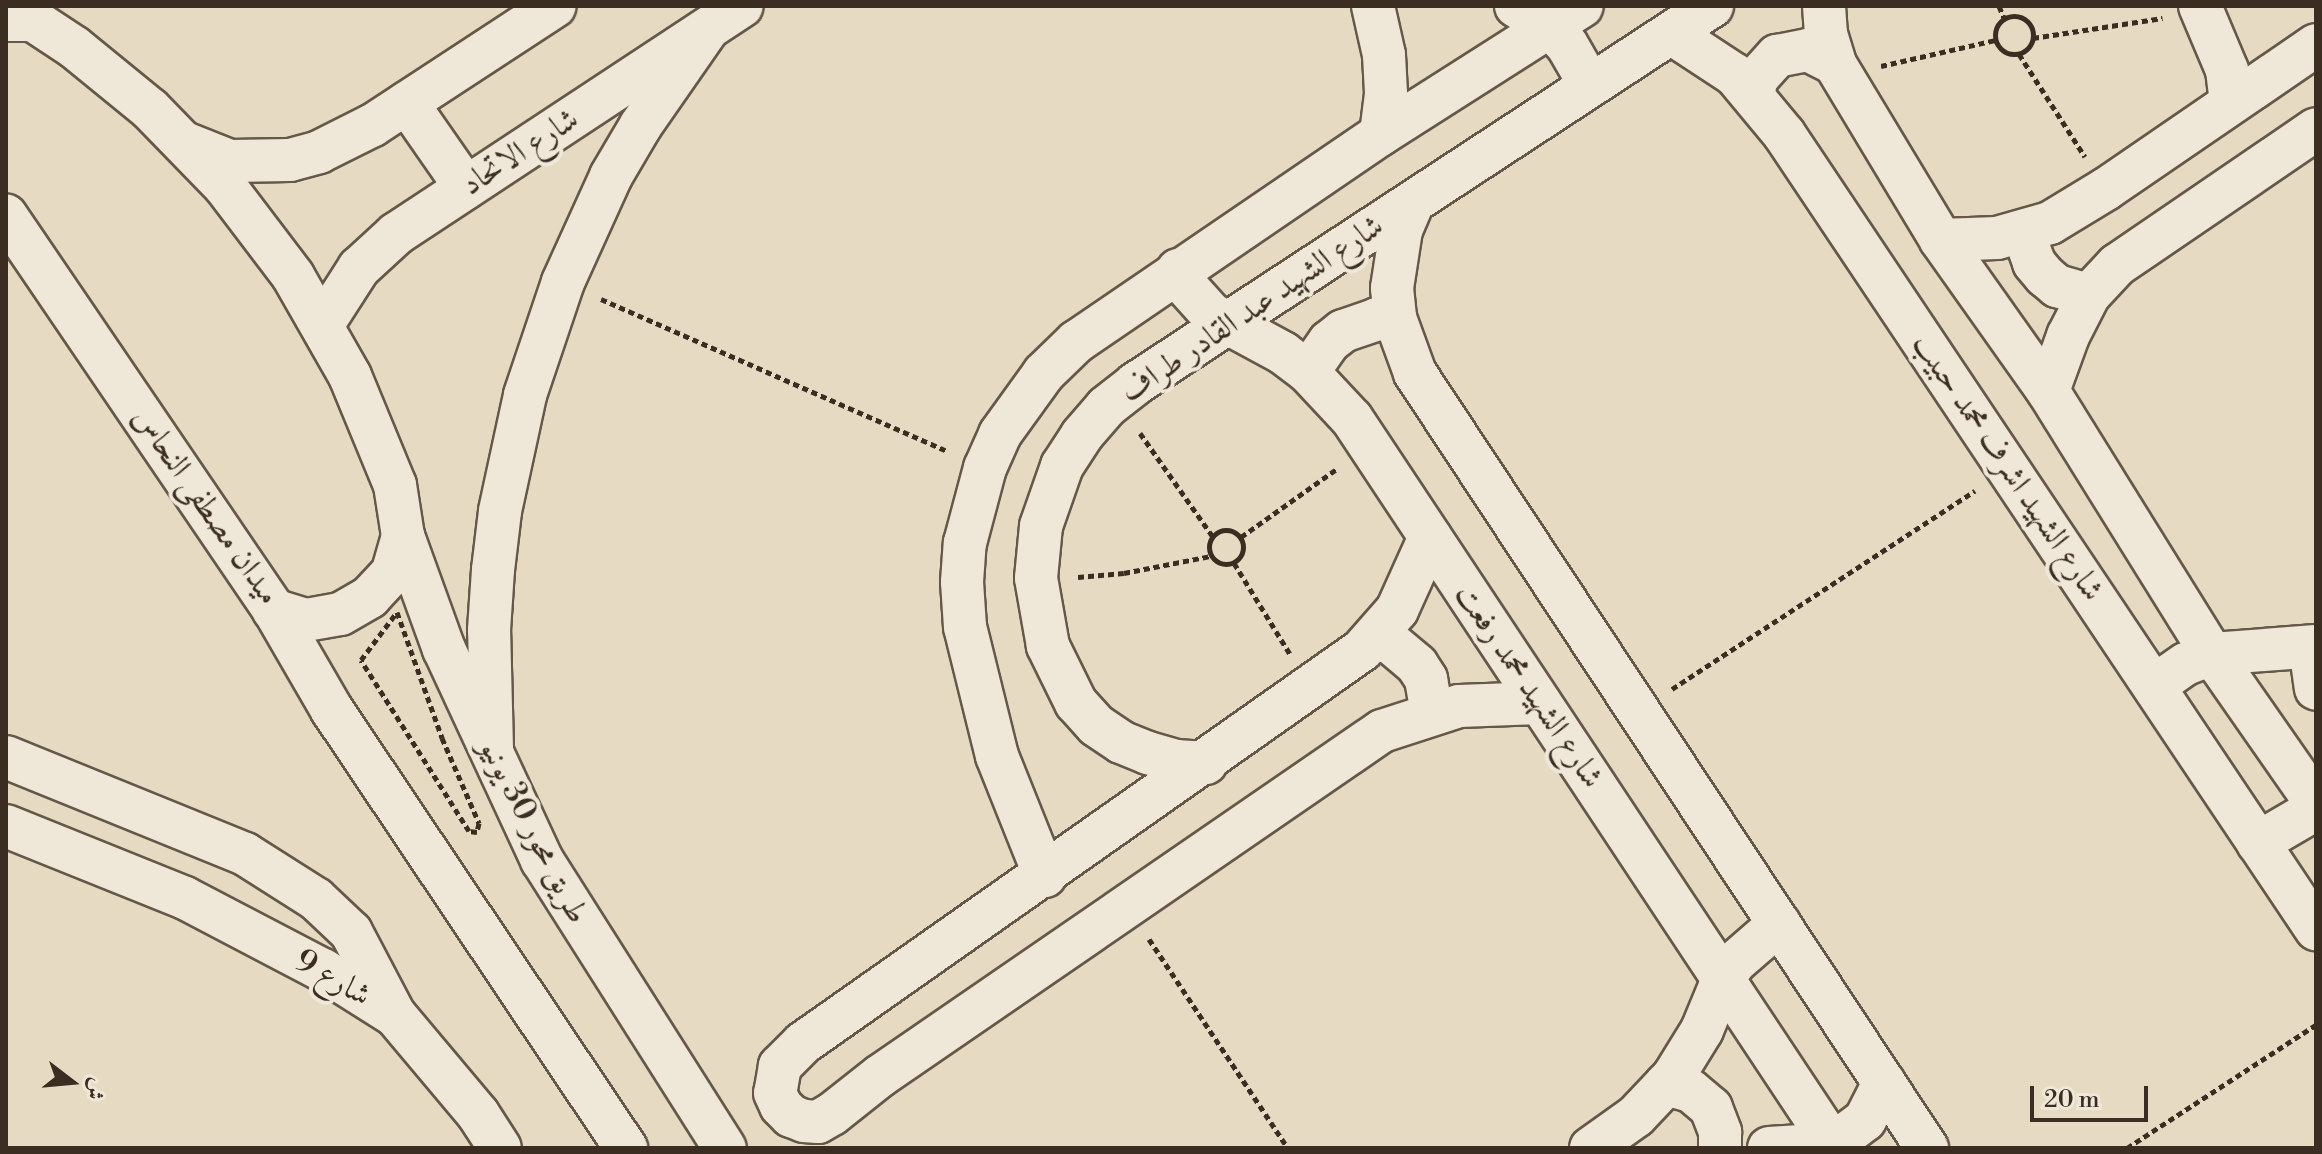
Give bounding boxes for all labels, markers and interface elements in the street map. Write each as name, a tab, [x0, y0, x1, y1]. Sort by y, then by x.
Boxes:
street label: شارع الاتحاد	[454, 100, 586, 204]
street label: شارع الشهيد عبد القادر طراف	[1113, 207, 1391, 411]
street label: شارع الشهيد اشرف محمد حبيب	[1904, 326, 2112, 608]
street label: ميدان مصطفى النحاس	[124, 400, 288, 612]
street label: شارع الشهيد محمد رفعت	[1446, 577, 1612, 795]
street label: طريق محور 30 يونيو	[471, 732, 597, 930]
street label: شارع 9	[288, 941, 378, 1015]
north arrow	[32, 1042, 112, 1122]
scale bar	[2034, 1070, 2152, 1120]
text: ش	[80, 1075, 112, 1103]
text: 20 m	[2044, 1085, 2100, 1115]

